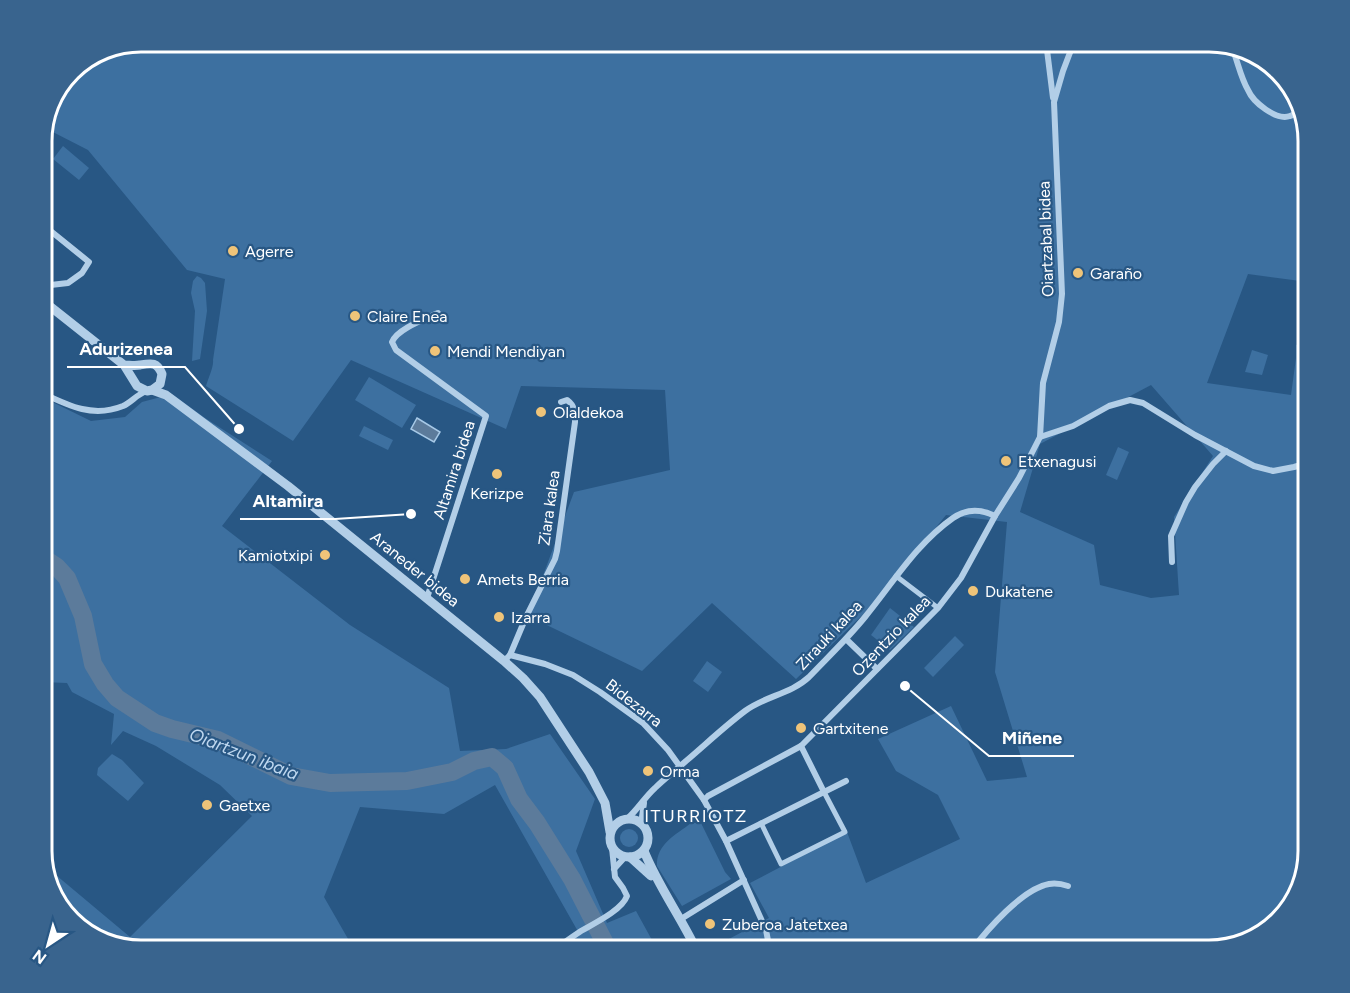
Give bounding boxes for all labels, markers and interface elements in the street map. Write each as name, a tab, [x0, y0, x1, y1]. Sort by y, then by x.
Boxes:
street label: Oiartzabal bidea	[1034, 181, 1058, 297]
place label: Agerre	[245, 242, 294, 261]
marker: Agerre	[226, 244, 240, 258]
place label: Garaño	[1090, 264, 1142, 283]
marker: Garaño	[1071, 266, 1085, 280]
place label: Claire Enea	[367, 307, 447, 326]
marker: Claire Enea	[348, 309, 362, 323]
callout: Adurizenea	[67, 331, 185, 367]
text: Adurizenea	[79, 338, 173, 360]
place label: Mendi Mendiyan	[447, 342, 565, 361]
marker: Mendi Mendiyan	[428, 344, 442, 358]
place label: Olaldekoa	[553, 403, 624, 422]
marker: Olaldekoa	[534, 405, 548, 419]
street label: Altamira bidea	[429, 418, 479, 522]
place label: Etxenagusi	[1018, 452, 1096, 471]
marker: Etxenagusi	[999, 454, 1013, 468]
marker: Kerizpe	[490, 467, 504, 481]
street label: Ziara kalea	[534, 469, 564, 547]
callout: Altamira	[240, 483, 335, 519]
place label: Kerizpe	[470, 484, 524, 503]
text: Altamira	[253, 490, 323, 512]
street label: Araneder bidea	[367, 527, 463, 611]
place label: Kamiotxipi	[238, 546, 313, 565]
marker: Kamiotxipi	[318, 548, 332, 562]
place label: Amets Berria	[477, 570, 569, 589]
marker: Amets Berria	[458, 572, 472, 586]
place label: Dukatene	[985, 582, 1053, 601]
marker: Dukatene	[966, 584, 980, 598]
street label: Ozentzio kalea	[848, 592, 934, 680]
street label: Zirauki kalea	[792, 596, 866, 674]
place label: Izarra	[511, 608, 550, 627]
marker: Izarra	[492, 610, 506, 624]
street label: Bidezarra	[602, 675, 666, 731]
place label: Gartxitene	[813, 719, 889, 738]
callout: Miñene	[989, 720, 1074, 756]
marker: Gartxitene	[794, 721, 808, 735]
water label: Oiartzun ibaia	[186, 723, 302, 785]
text: Miñene	[1002, 727, 1062, 749]
place label: Orma	[660, 762, 700, 781]
marker: Orma	[641, 764, 655, 778]
place label: Gaetxe	[219, 796, 271, 815]
marker: Gaetxe	[200, 798, 214, 812]
district label: ITURRIOTZ	[644, 805, 748, 827]
north arrow	[18, 915, 78, 975]
place label: Zuberoa Jatetxea	[722, 915, 848, 934]
marker: Zuberoa Jatetxea	[703, 917, 717, 931]
text: N	[29, 945, 50, 968]

